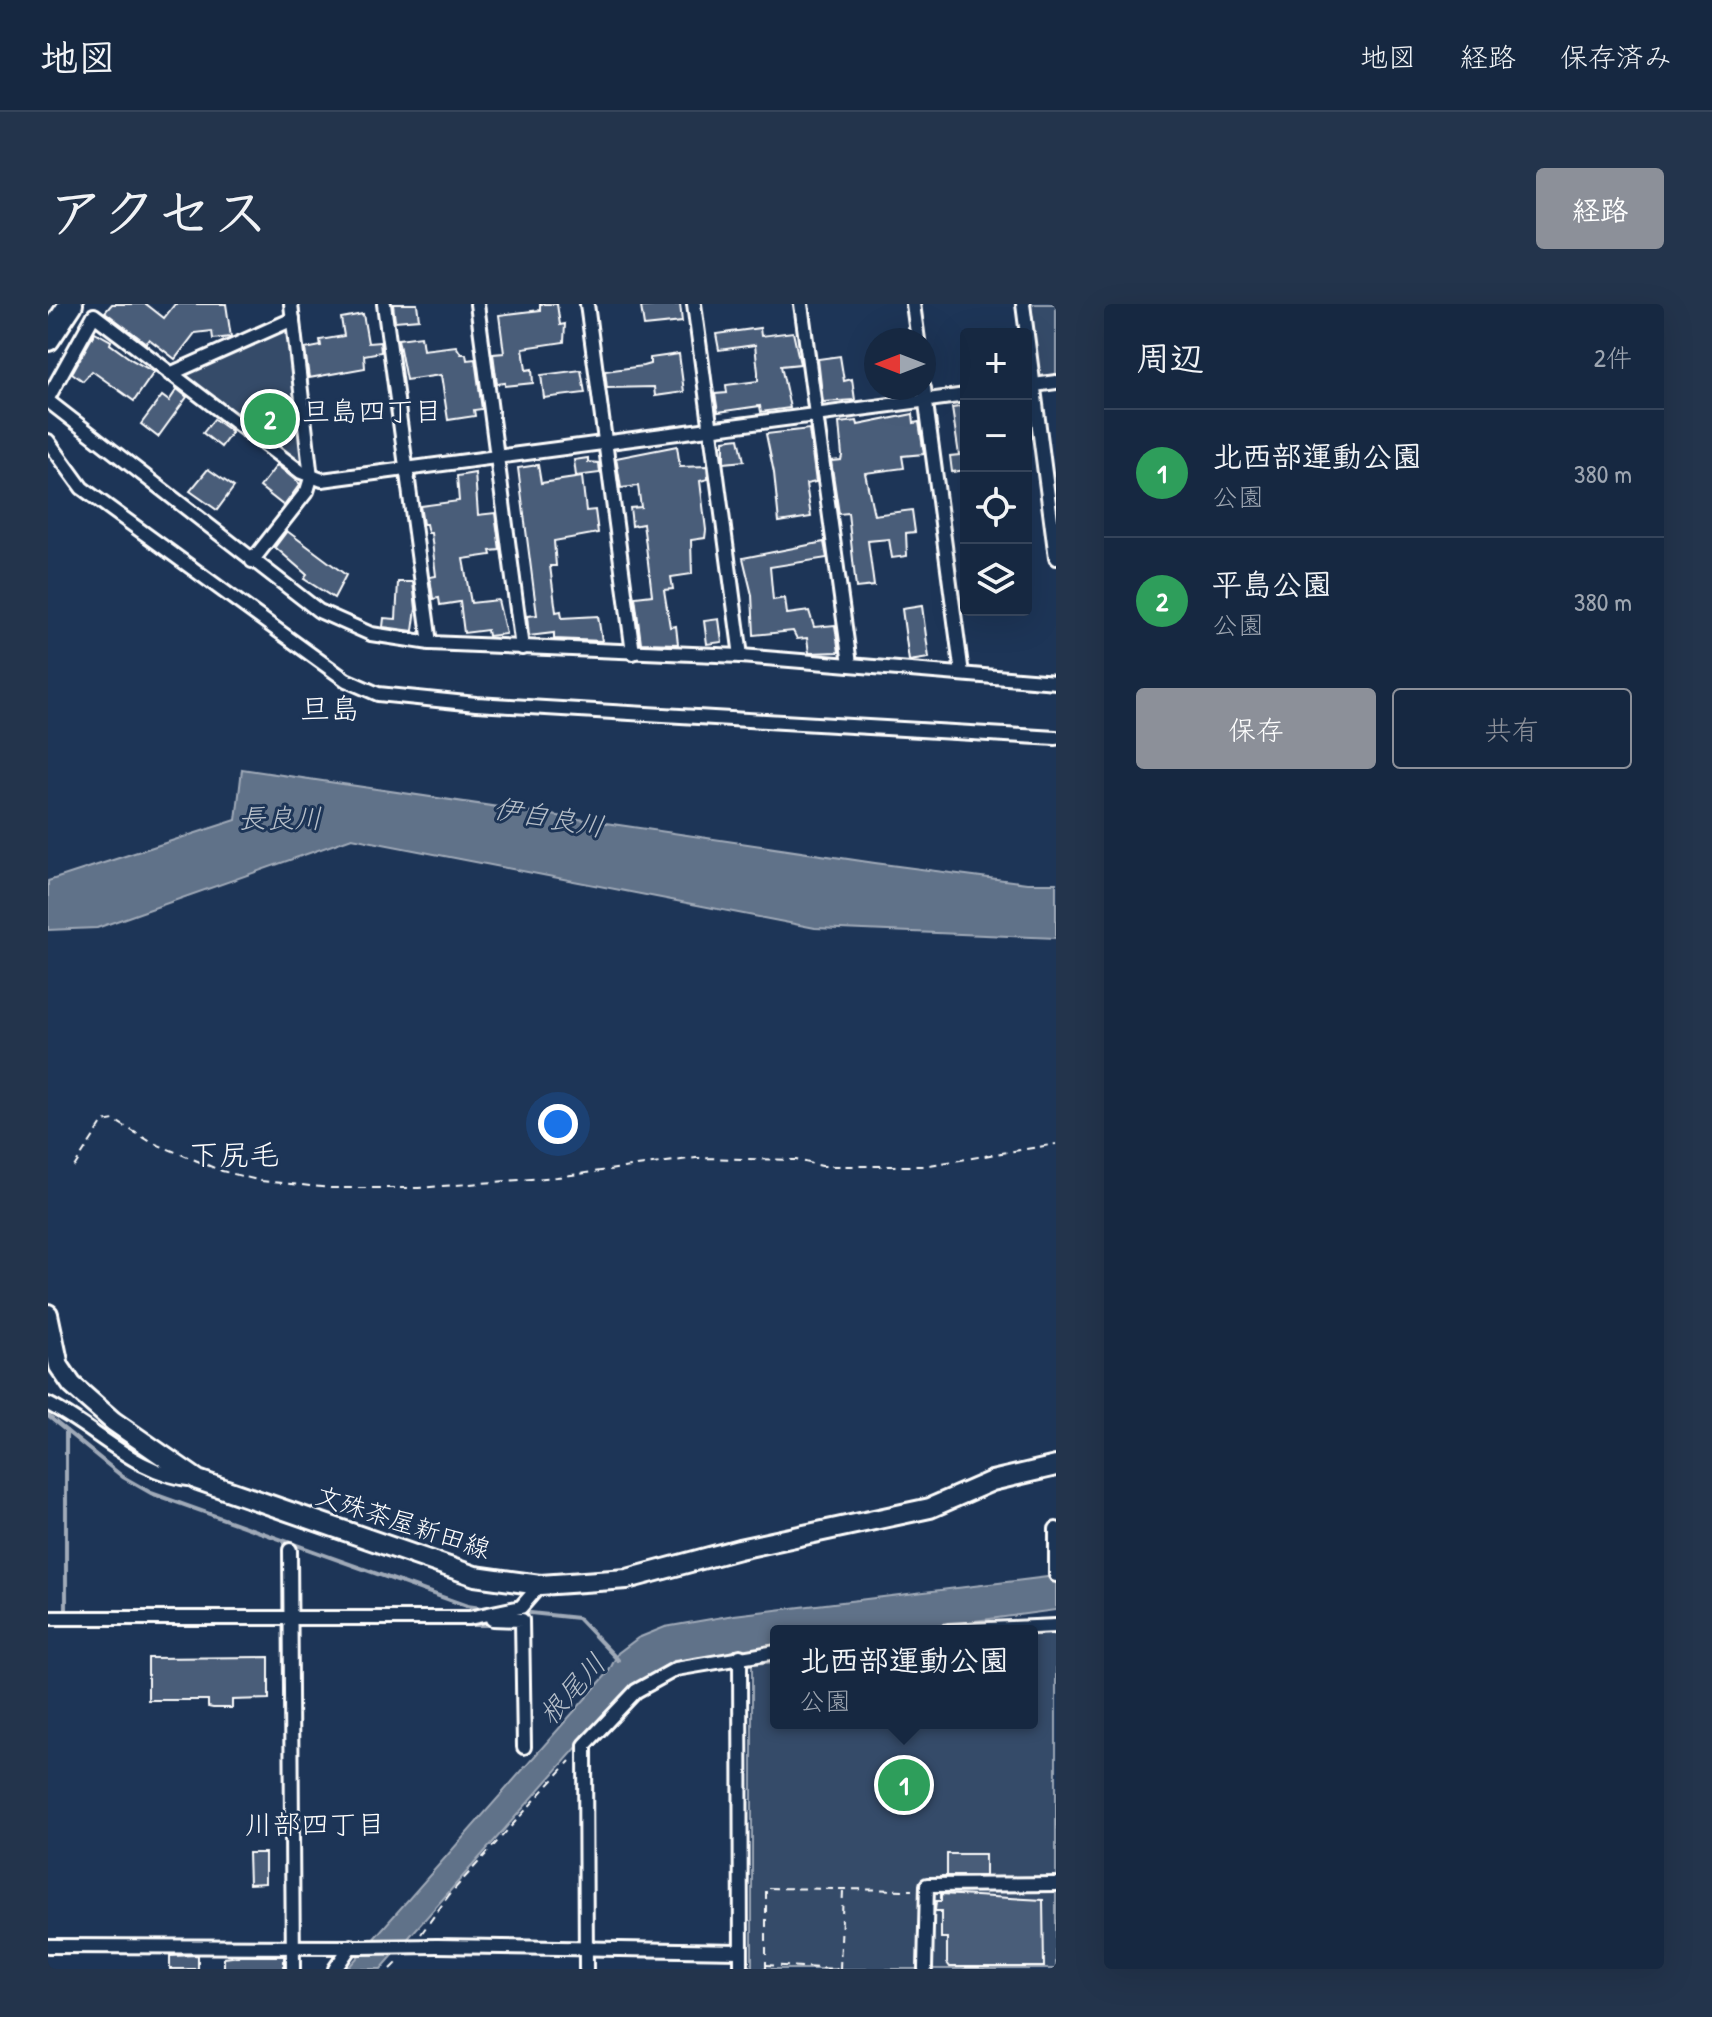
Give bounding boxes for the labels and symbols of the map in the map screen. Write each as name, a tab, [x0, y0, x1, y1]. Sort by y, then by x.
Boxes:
north arrow	[864, 328, 936, 400]
pin: 2	[244, 389, 296, 449]
district label: 旦島四丁目	[302, 392, 442, 430]
district label: 旦島	[300, 688, 360, 728]
water label: 伊自良川	[491, 789, 607, 845]
water label: 長良川	[238, 799, 322, 837]
your location	[538, 1104, 578, 1144]
district label: 下尻毛	[189, 1134, 279, 1174]
street label: 文殊茶屋新田線	[311, 1477, 495, 1566]
water label: 根尾川	[530, 1645, 614, 1733]
pin: 1	[878, 1755, 930, 1815]
district label: 川部四丁目	[245, 1805, 385, 1843]

